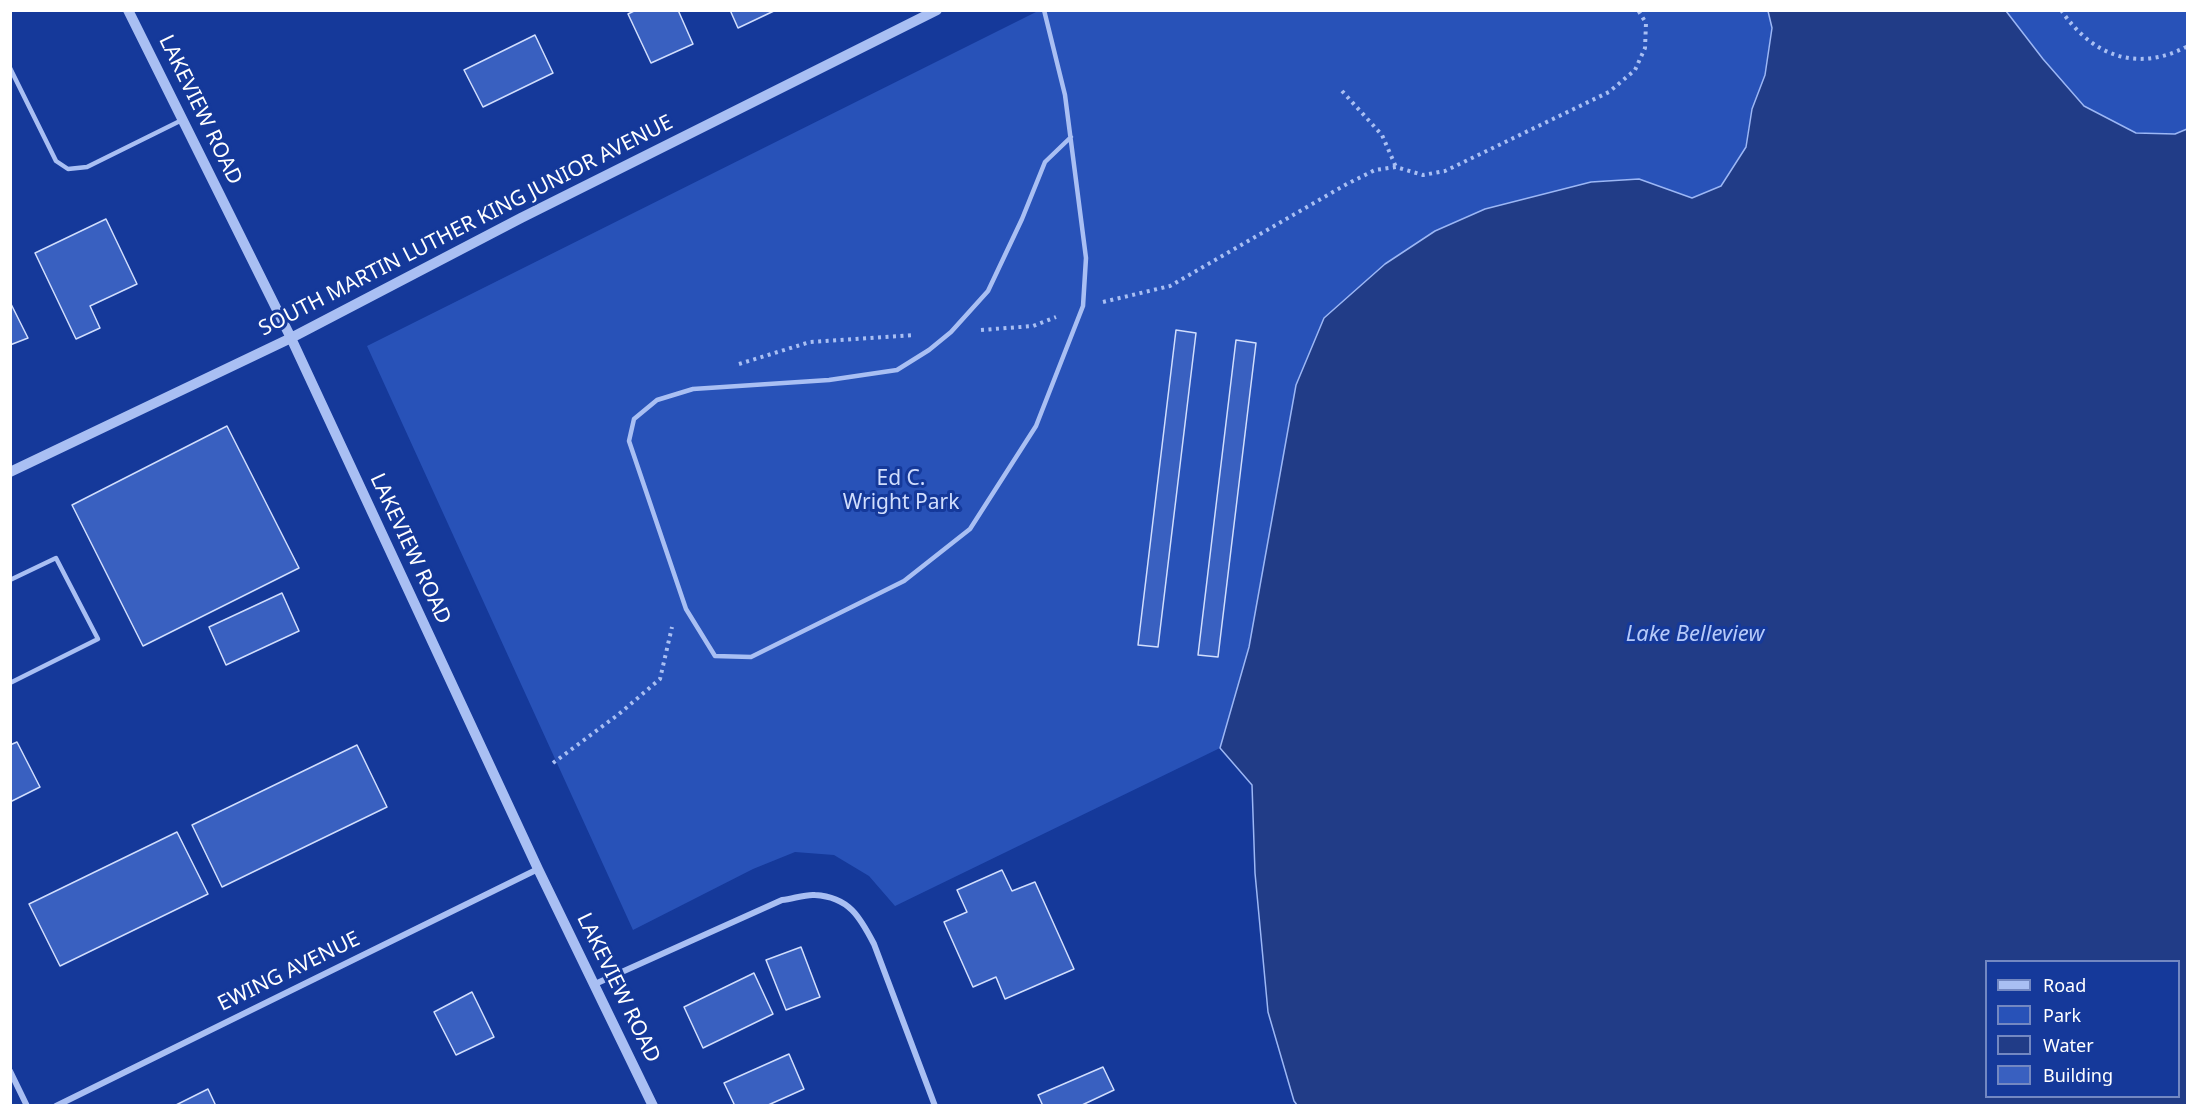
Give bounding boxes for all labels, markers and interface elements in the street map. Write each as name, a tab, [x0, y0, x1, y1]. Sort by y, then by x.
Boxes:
street label: LAKEVIEW ROAD	[153, 31, 247, 189]
street label: SOUTH MARTIN LUTHER KING JUNIOR AVENUE	[255, 110, 677, 342]
park label: Ed C. Wright Park	[843, 466, 959, 516]
street label: LAKEVIEW ROAD	[364, 470, 456, 628]
water label: Lake Belleview	[1626, 622, 1764, 648]
street label: LAKEVIEW ROAD	[571, 909, 665, 1067]
street label: EWING AVENUE	[214, 927, 364, 1017]
legend	[1985, 960, 2180, 1098]
text: Road	[2043, 973, 2086, 997]
text: Park	[2043, 1003, 2081, 1027]
text: Water	[2043, 1033, 2094, 1057]
text: Building	[2043, 1063, 2113, 1087]

